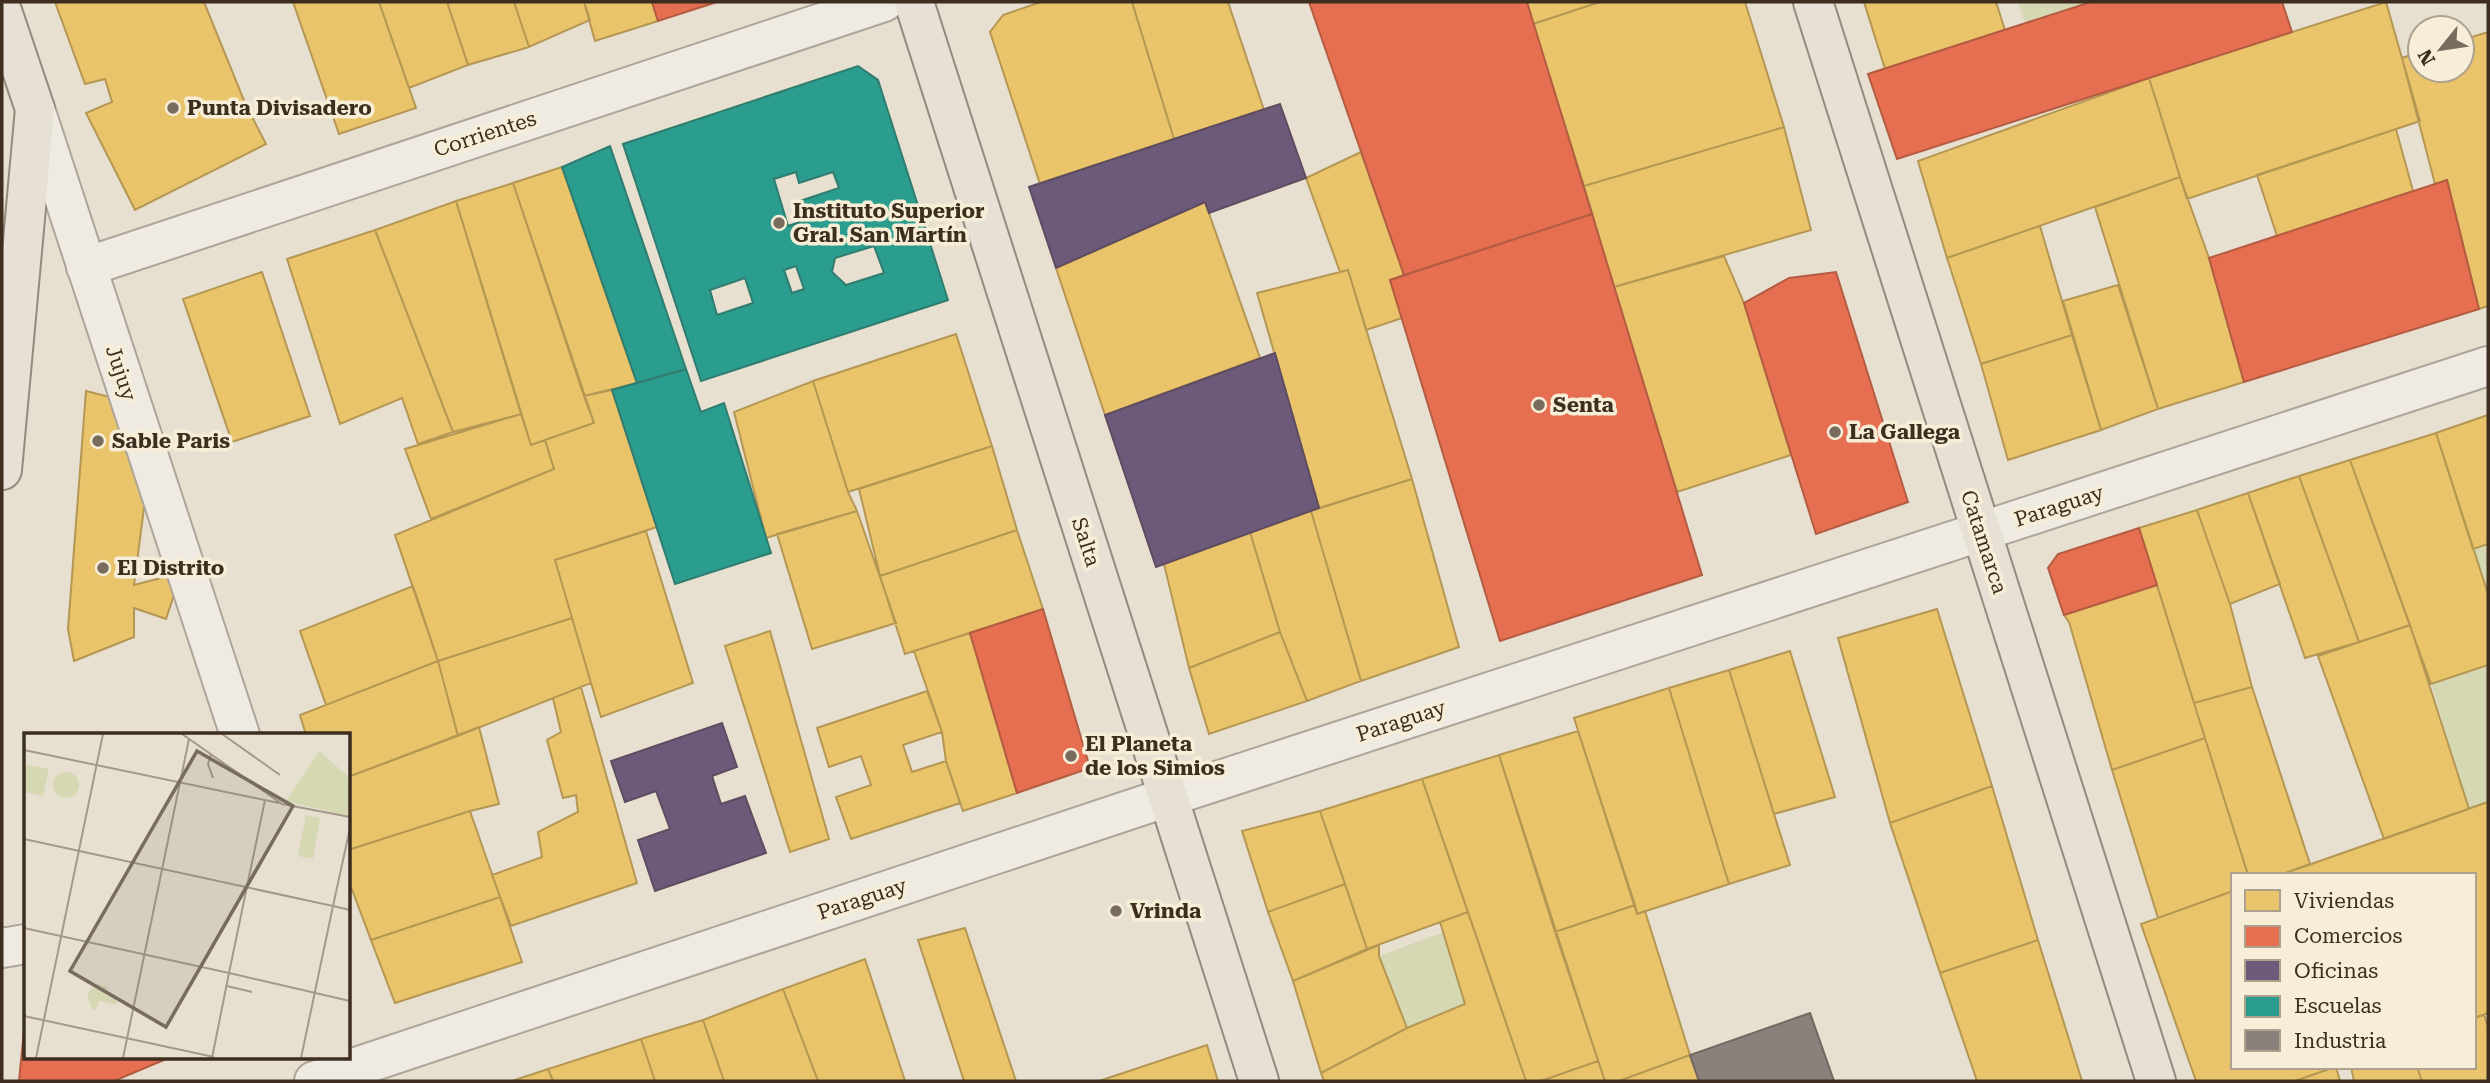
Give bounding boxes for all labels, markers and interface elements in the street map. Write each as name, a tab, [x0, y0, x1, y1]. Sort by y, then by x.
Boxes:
north arrow	[2406, 14, 2476, 84]
text: N	[2413, 45, 2440, 69]
place label: Punta Divisadero	[187, 96, 372, 120]
marker: Punta Divisadero	[165, 100, 181, 116]
street label: Corrientes	[431, 106, 539, 162]
place label: Instituto Superior Gral. San Martín	[793, 199, 985, 247]
marker: Instituto Superior Gral. San Martín	[771, 215, 787, 231]
street label: Jujuy	[101, 342, 141, 404]
place label: Senta	[1553, 393, 1615, 417]
marker: Senta	[1531, 397, 1547, 413]
place label: La Gallega	[1849, 420, 1961, 444]
marker: La Gallega	[1827, 424, 1843, 440]
place label: Sable Paris	[112, 429, 230, 453]
marker: Sable Paris	[90, 433, 106, 449]
street label: Paraguay	[2011, 480, 2107, 532]
street label: Catamarca	[1956, 487, 2012, 597]
street label: Salta	[1067, 514, 1105, 570]
place label: El Distrito	[117, 556, 224, 580]
marker: El Distrito	[95, 560, 111, 576]
street label: Paraguay	[1353, 695, 1449, 747]
place label: El Planeta de los Simios	[1085, 732, 1225, 780]
inset map	[24, 733, 350, 1058]
marker: El Planeta de los Simios	[1063, 748, 1079, 764]
street label: Paraguay	[814, 873, 910, 925]
legend	[2231, 873, 2476, 1069]
text: Viviendas	[2294, 889, 2394, 913]
place label: Vrinda	[1130, 899, 1202, 923]
marker: Vrinda	[1108, 903, 1124, 919]
text: Comercios	[2294, 924, 2402, 948]
text: Oficinas	[2294, 959, 2378, 983]
text: Escuelas	[2294, 994, 2382, 1018]
text: Industria	[2294, 1029, 2387, 1053]

